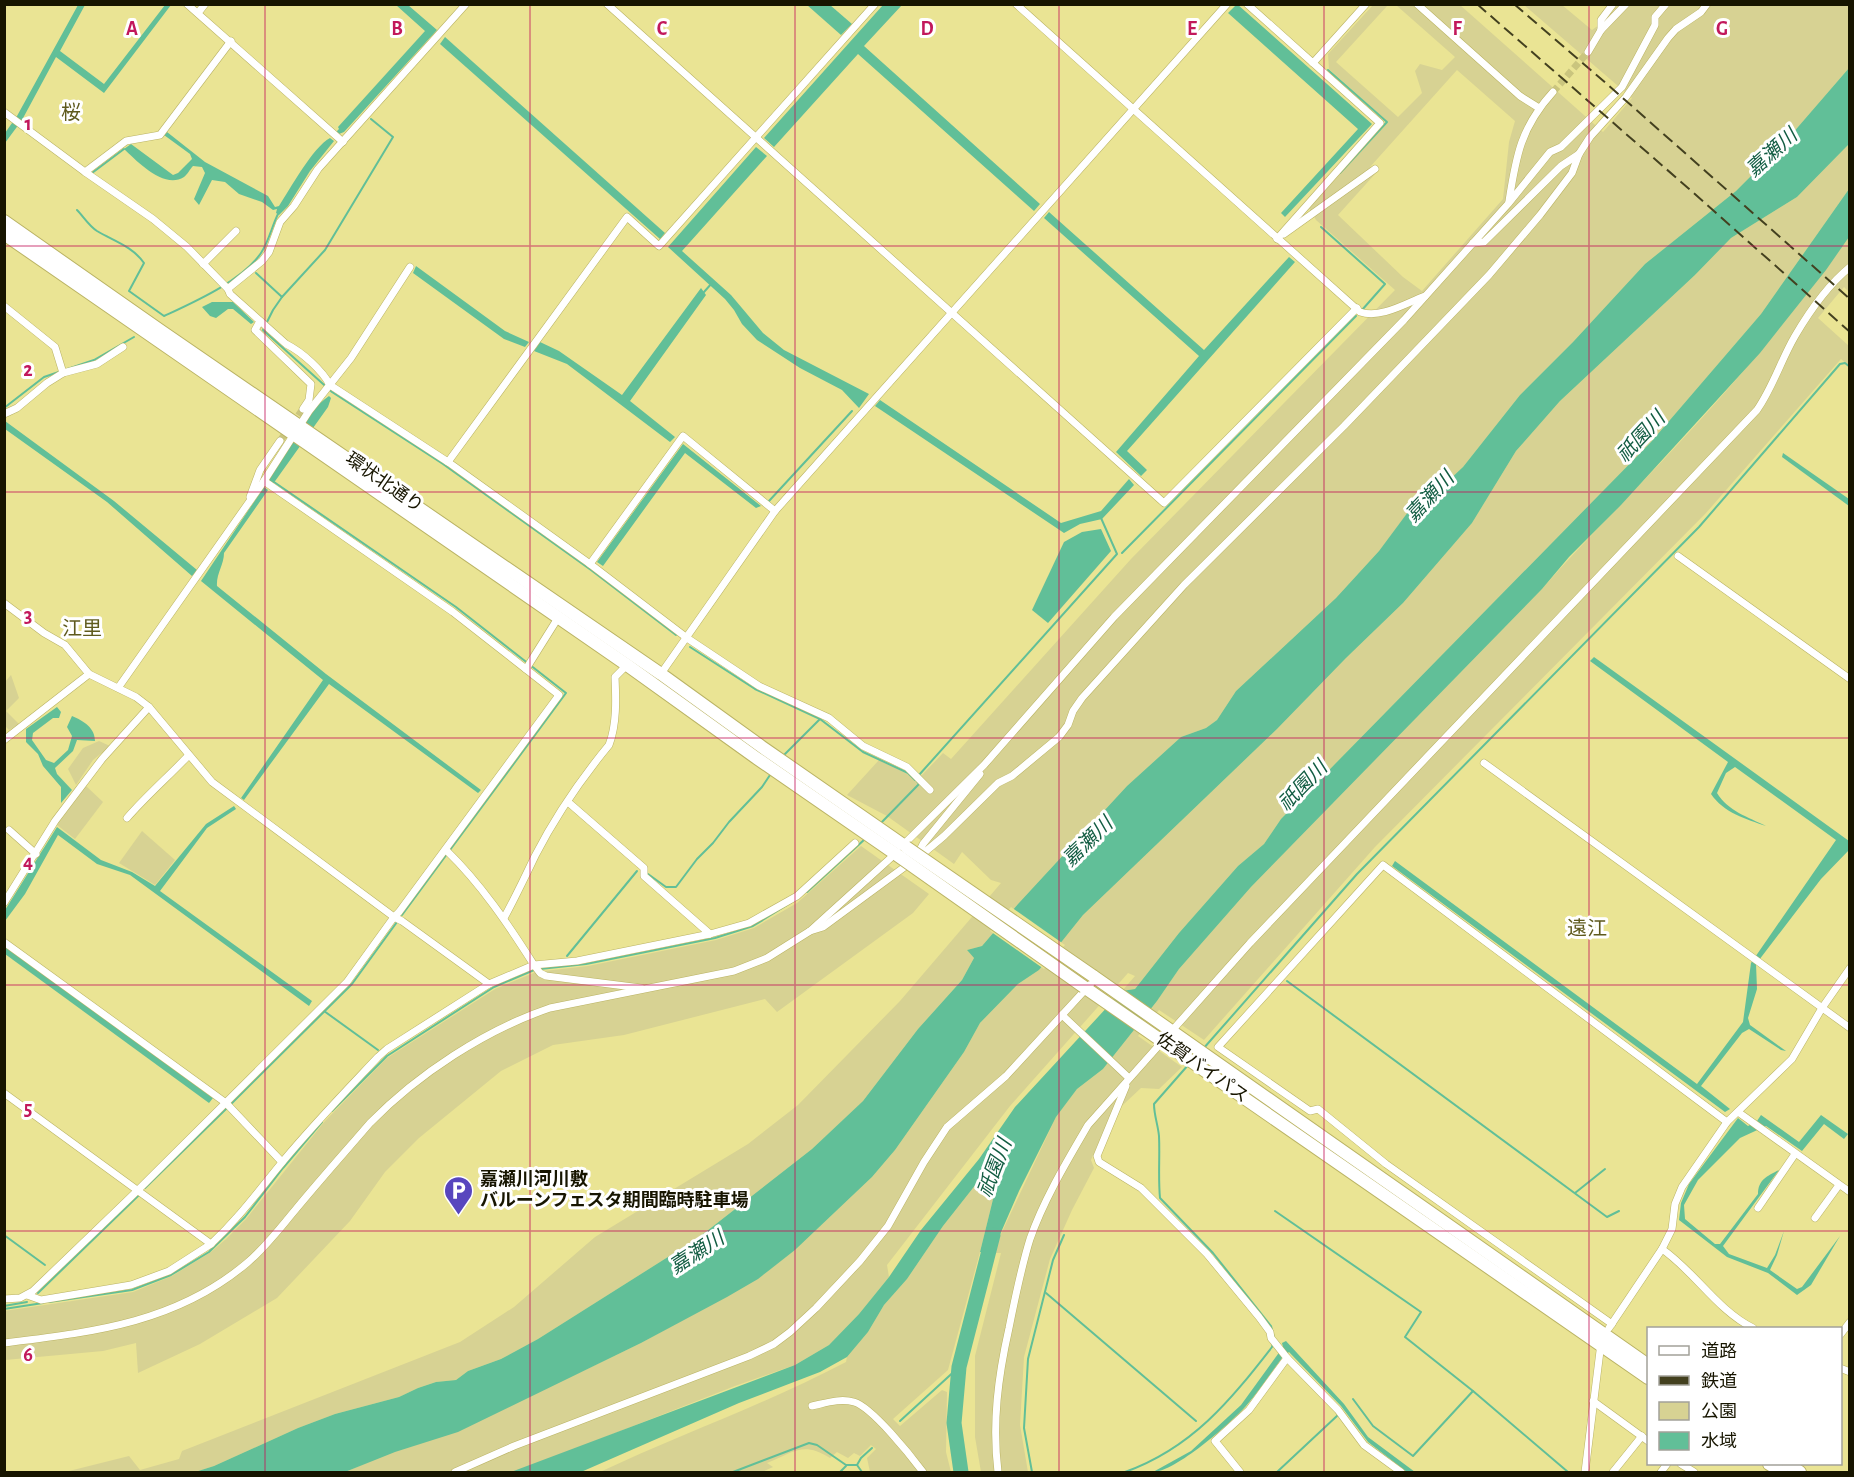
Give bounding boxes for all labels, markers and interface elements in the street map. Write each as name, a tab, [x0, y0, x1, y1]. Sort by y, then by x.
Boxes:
text: A	[126, 19, 138, 39]
text: B	[391, 19, 403, 39]
text: C	[657, 19, 668, 39]
text: D	[920, 19, 934, 39]
text: E	[1187, 19, 1197, 39]
text: F	[1452, 19, 1462, 39]
text: G	[1716, 19, 1728, 39]
district label: 桜	[61, 102, 81, 123]
text: 1	[24, 114, 32, 134]
water label: 嘉瀬川	[1742, 123, 1802, 181]
text: 2	[23, 360, 33, 380]
water label: 祇園川	[1612, 406, 1670, 466]
street label: 環状北通り	[342, 448, 427, 516]
water label: 嘉瀬川	[1401, 466, 1459, 526]
text: 3	[24, 606, 32, 626]
district label: 江里	[62, 618, 102, 639]
water label: 祇園川	[1274, 755, 1332, 815]
water label: 嘉瀬川	[1059, 812, 1118, 870]
text: 4	[23, 852, 33, 872]
district label: 遠江	[1567, 918, 1607, 939]
street label: 佐賀バイパス	[1153, 1029, 1252, 1106]
text: 5	[24, 1099, 32, 1119]
water label: 祇園川	[974, 1134, 1016, 1200]
place label: 嘉瀬川河川敷 バルーンフェスタ期間臨時駐車場	[480, 1169, 749, 1210]
parking icon: 嘉瀬川河川敷 バルーンフェスタ期間臨時駐車場	[443, 1174, 475, 1216]
water label: 嘉瀬川	[666, 1226, 729, 1278]
legend	[1647, 1327, 1842, 1465]
text: 道路	[1701, 1341, 1737, 1361]
text: 6	[23, 1345, 33, 1365]
text: 鉄道	[1701, 1371, 1737, 1391]
text: 公園	[1701, 1402, 1737, 1421]
text: 水域	[1701, 1432, 1737, 1451]

